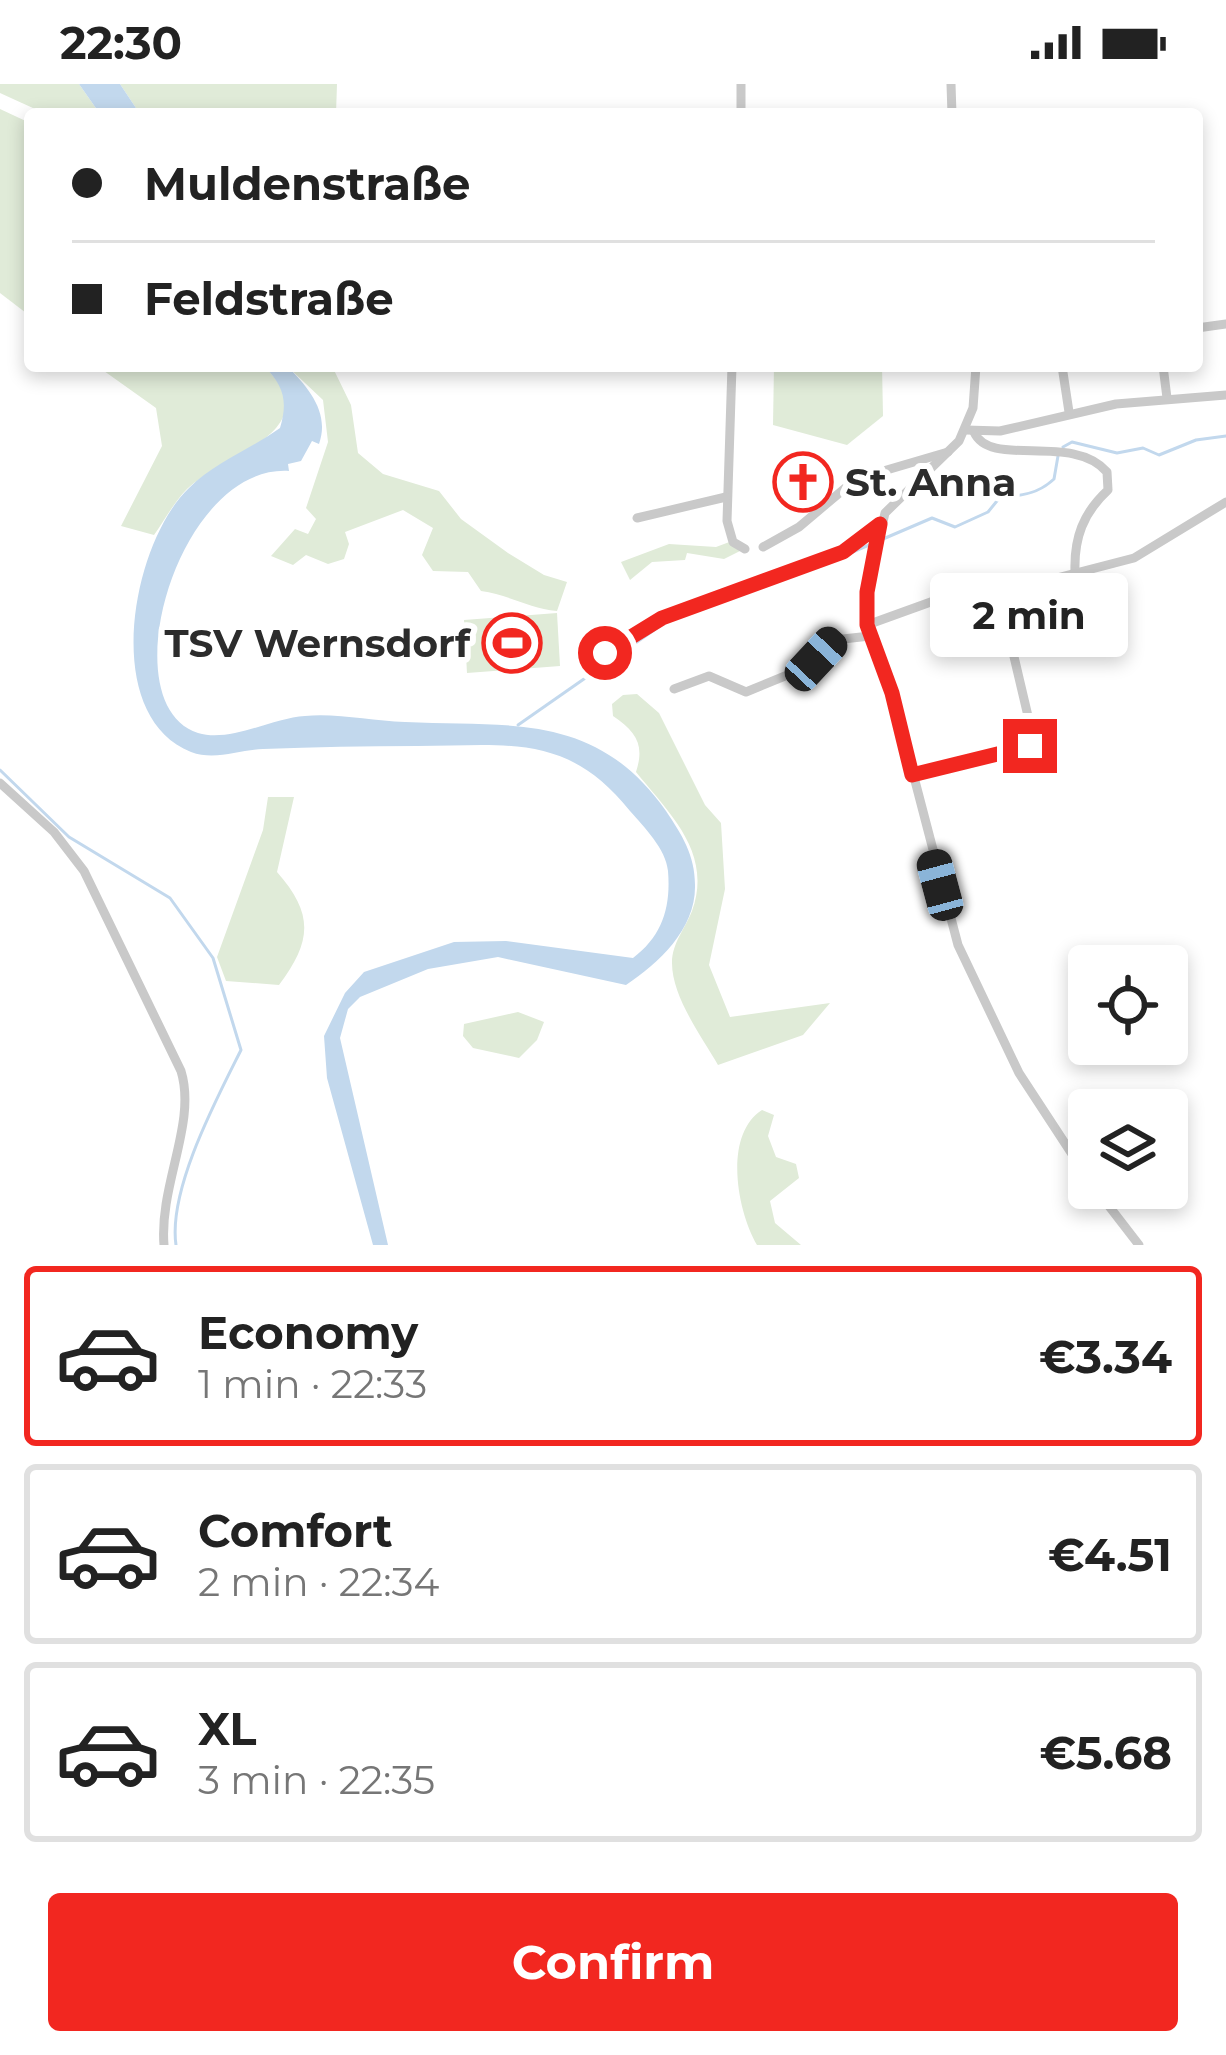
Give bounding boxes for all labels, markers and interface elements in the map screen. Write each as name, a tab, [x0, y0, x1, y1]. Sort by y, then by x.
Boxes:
text: 22:30	[60, 15, 182, 70]
text: Muldenstraße	[144, 156, 471, 211]
text: Feldstraße	[144, 271, 394, 326]
church icon: St. Anna	[772, 451, 834, 513]
place label: St. Anna	[845, 458, 1016, 506]
callout: 2 min	[931, 572, 1129, 656]
text: 2 min	[972, 591, 1086, 639]
sports icon: TSV Wernsdorf	[481, 612, 543, 674]
place label: TSV Wernsdorf	[164, 619, 472, 667]
car	[778, 620, 854, 698]
route start	[578, 626, 632, 680]
route end	[1003, 719, 1057, 773]
car	[913, 846, 967, 924]
map controls	[1068, 945, 1188, 1209]
button: locate	[1068, 945, 1188, 1065]
button: layers	[1068, 1089, 1188, 1209]
icon: car	[54, 1302, 162, 1410]
text: Economy	[198, 1305, 418, 1360]
text: €3.34	[1039, 1329, 1172, 1384]
text: 1 min · 22:33	[198, 1360, 427, 1408]
icon: car	[54, 1500, 162, 1608]
text: Comfort	[198, 1503, 393, 1558]
text: €4.51	[1048, 1527, 1172, 1582]
text: 2 min · 22:34	[198, 1558, 439, 1606]
icon: car	[54, 1698, 162, 1806]
text: XL	[198, 1701, 256, 1756]
text: €5.68	[1040, 1725, 1172, 1780]
text: 3 min · 22:35	[198, 1756, 435, 1804]
button: Confirm	[48, 1893, 1178, 2031]

